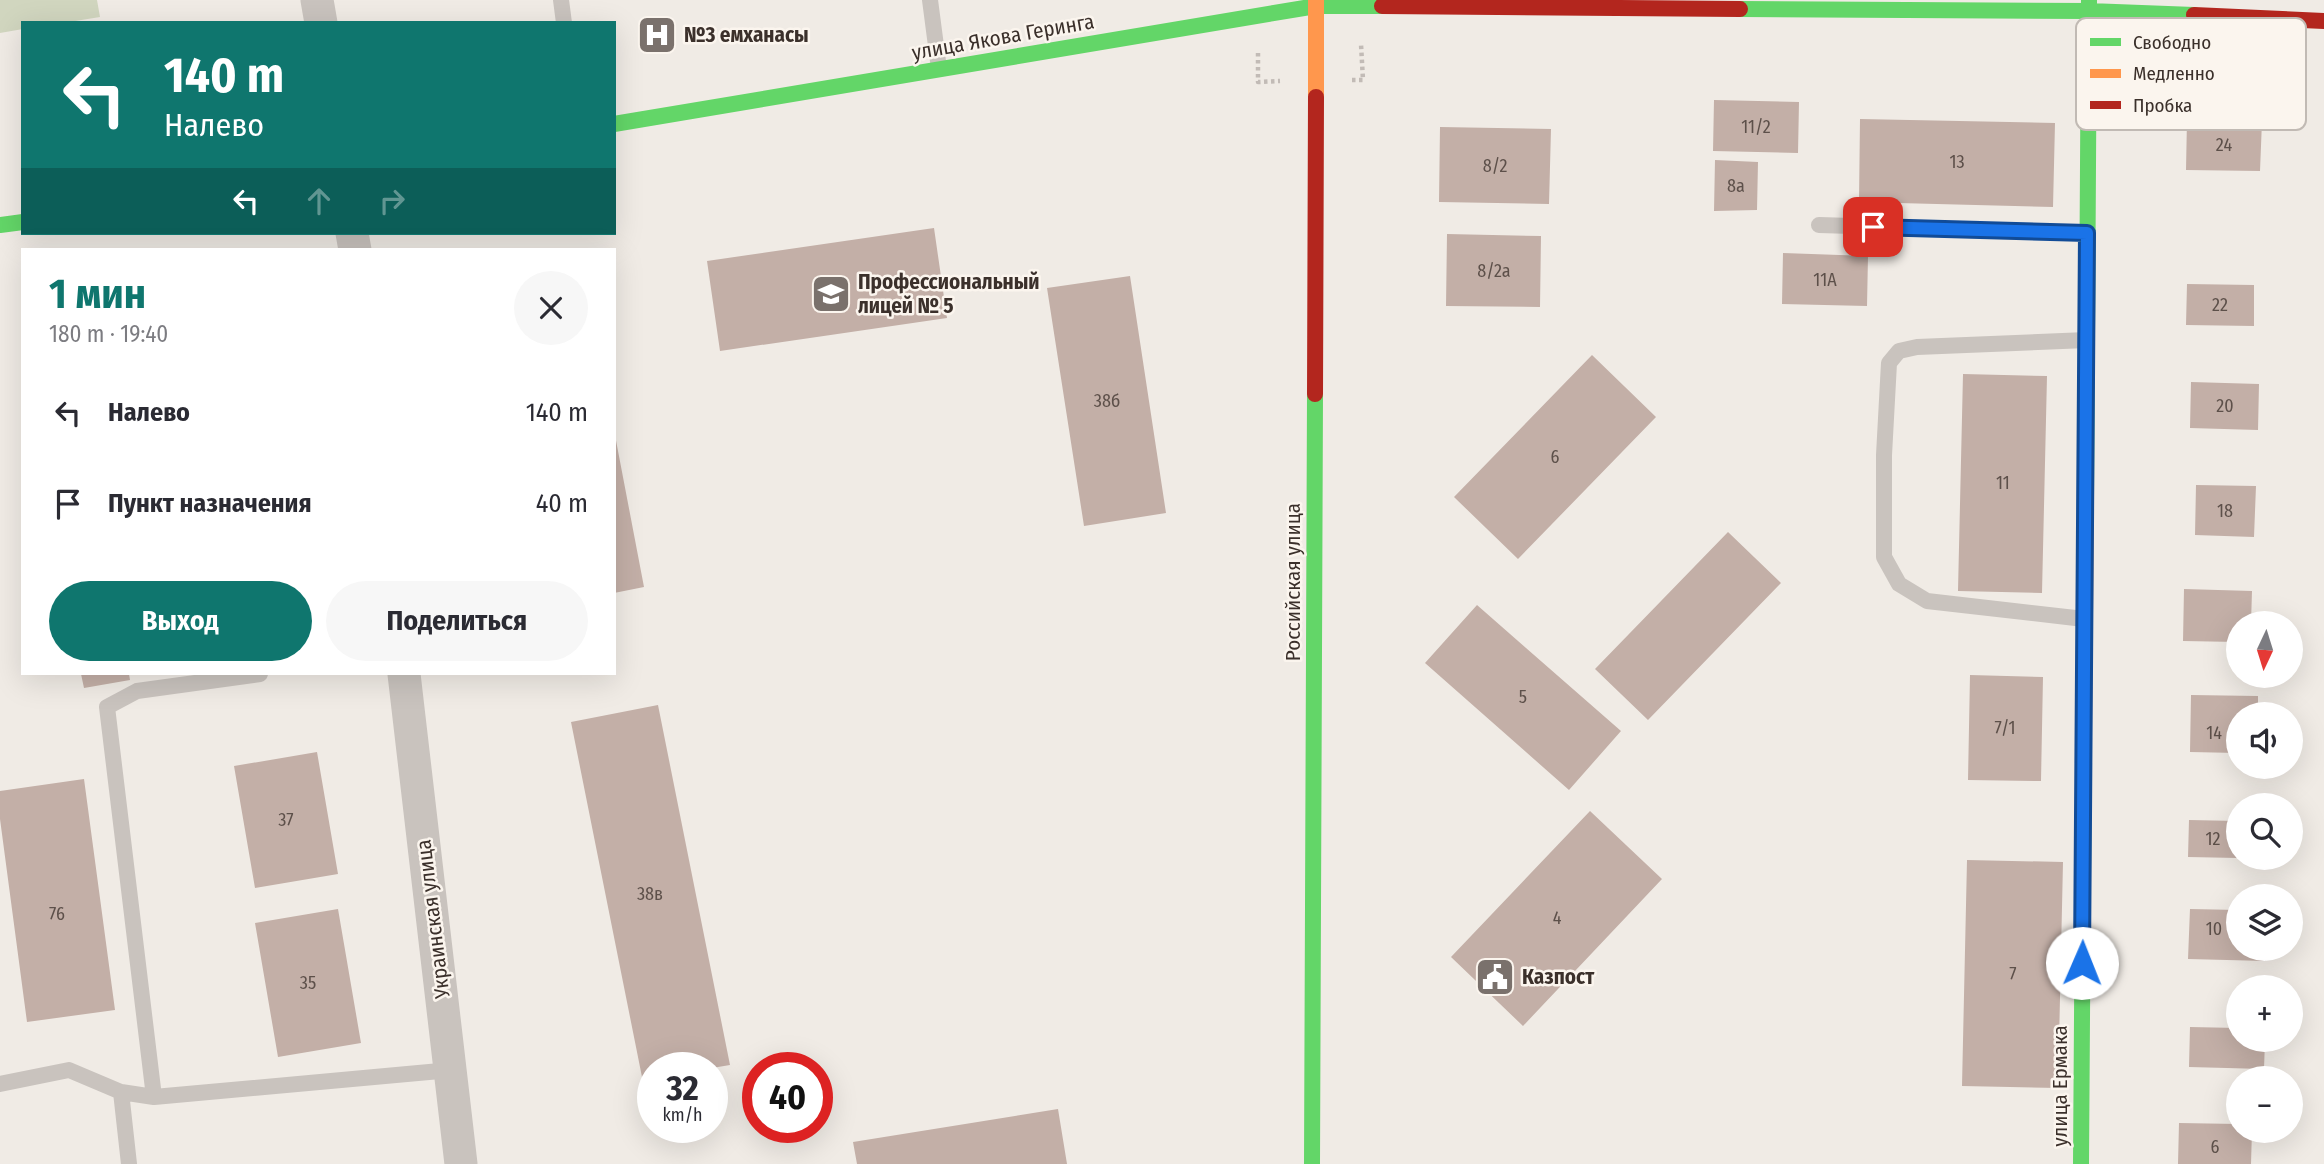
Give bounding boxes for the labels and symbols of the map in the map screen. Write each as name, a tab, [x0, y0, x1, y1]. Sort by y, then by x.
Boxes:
street label: улица Якова Геринга	[910, 8, 1096, 66]
hospital icon: №3 емханасы	[636, 14, 678, 56]
legend	[2076, 18, 2306, 130]
place label: №3 емханасы	[684, 22, 809, 48]
text: Свободно	[2133, 31, 2211, 54]
text: Медленно	[2133, 62, 2215, 85]
text: Пробка	[2133, 94, 2192, 117]
house number: 11/2	[1741, 116, 1771, 138]
house number: 24	[2216, 134, 2232, 156]
house number: 13	[1949, 151, 1965, 173]
house number: 8/2	[1483, 155, 1507, 177]
house number: 8а	[1727, 175, 1745, 197]
pin	[1843, 197, 1903, 257]
house number: 8/2а	[1477, 260, 1511, 282]
place label: Профессиональный лицей № 5	[858, 269, 1040, 319]
house number: 11А	[1813, 269, 1837, 291]
school or university icon: Профессиональный лицей № 5	[810, 273, 852, 315]
house number: 22	[2212, 294, 2228, 316]
house number: 38б	[1094, 390, 1120, 412]
house number: 20	[2216, 395, 2234, 417]
house number: 6	[1551, 446, 1560, 468]
house number: 11	[1996, 472, 2010, 494]
house number: 18	[2217, 500, 2233, 522]
street label: Российская улица	[1280, 503, 1306, 661]
north arrow	[2226, 611, 2303, 688]
house number: 5	[1519, 686, 1527, 708]
house number: 7/1	[1995, 717, 2015, 739]
house number: 14	[2206, 722, 2222, 744]
house number: 37	[278, 809, 294, 831]
house number: 12	[2206, 828, 2221, 850]
street label: Украинская улица	[410, 838, 456, 1001]
house number: 38в	[637, 883, 663, 905]
house number: 76	[49, 903, 65, 925]
house number: 4	[1553, 907, 1562, 929]
house number: 10	[2206, 918, 2222, 940]
position arrow	[2045, 926, 2119, 1000]
public building icon: Казпост	[1474, 956, 1516, 998]
house number: 7	[2009, 963, 2017, 985]
place label: Казпост	[1522, 964, 1595, 990]
house number: 35	[300, 972, 316, 994]
street label: улица Ермака	[2047, 1025, 2073, 1147]
speed limit sign: 40	[742, 1052, 833, 1143]
house number: 6	[2211, 1136, 2220, 1158]

